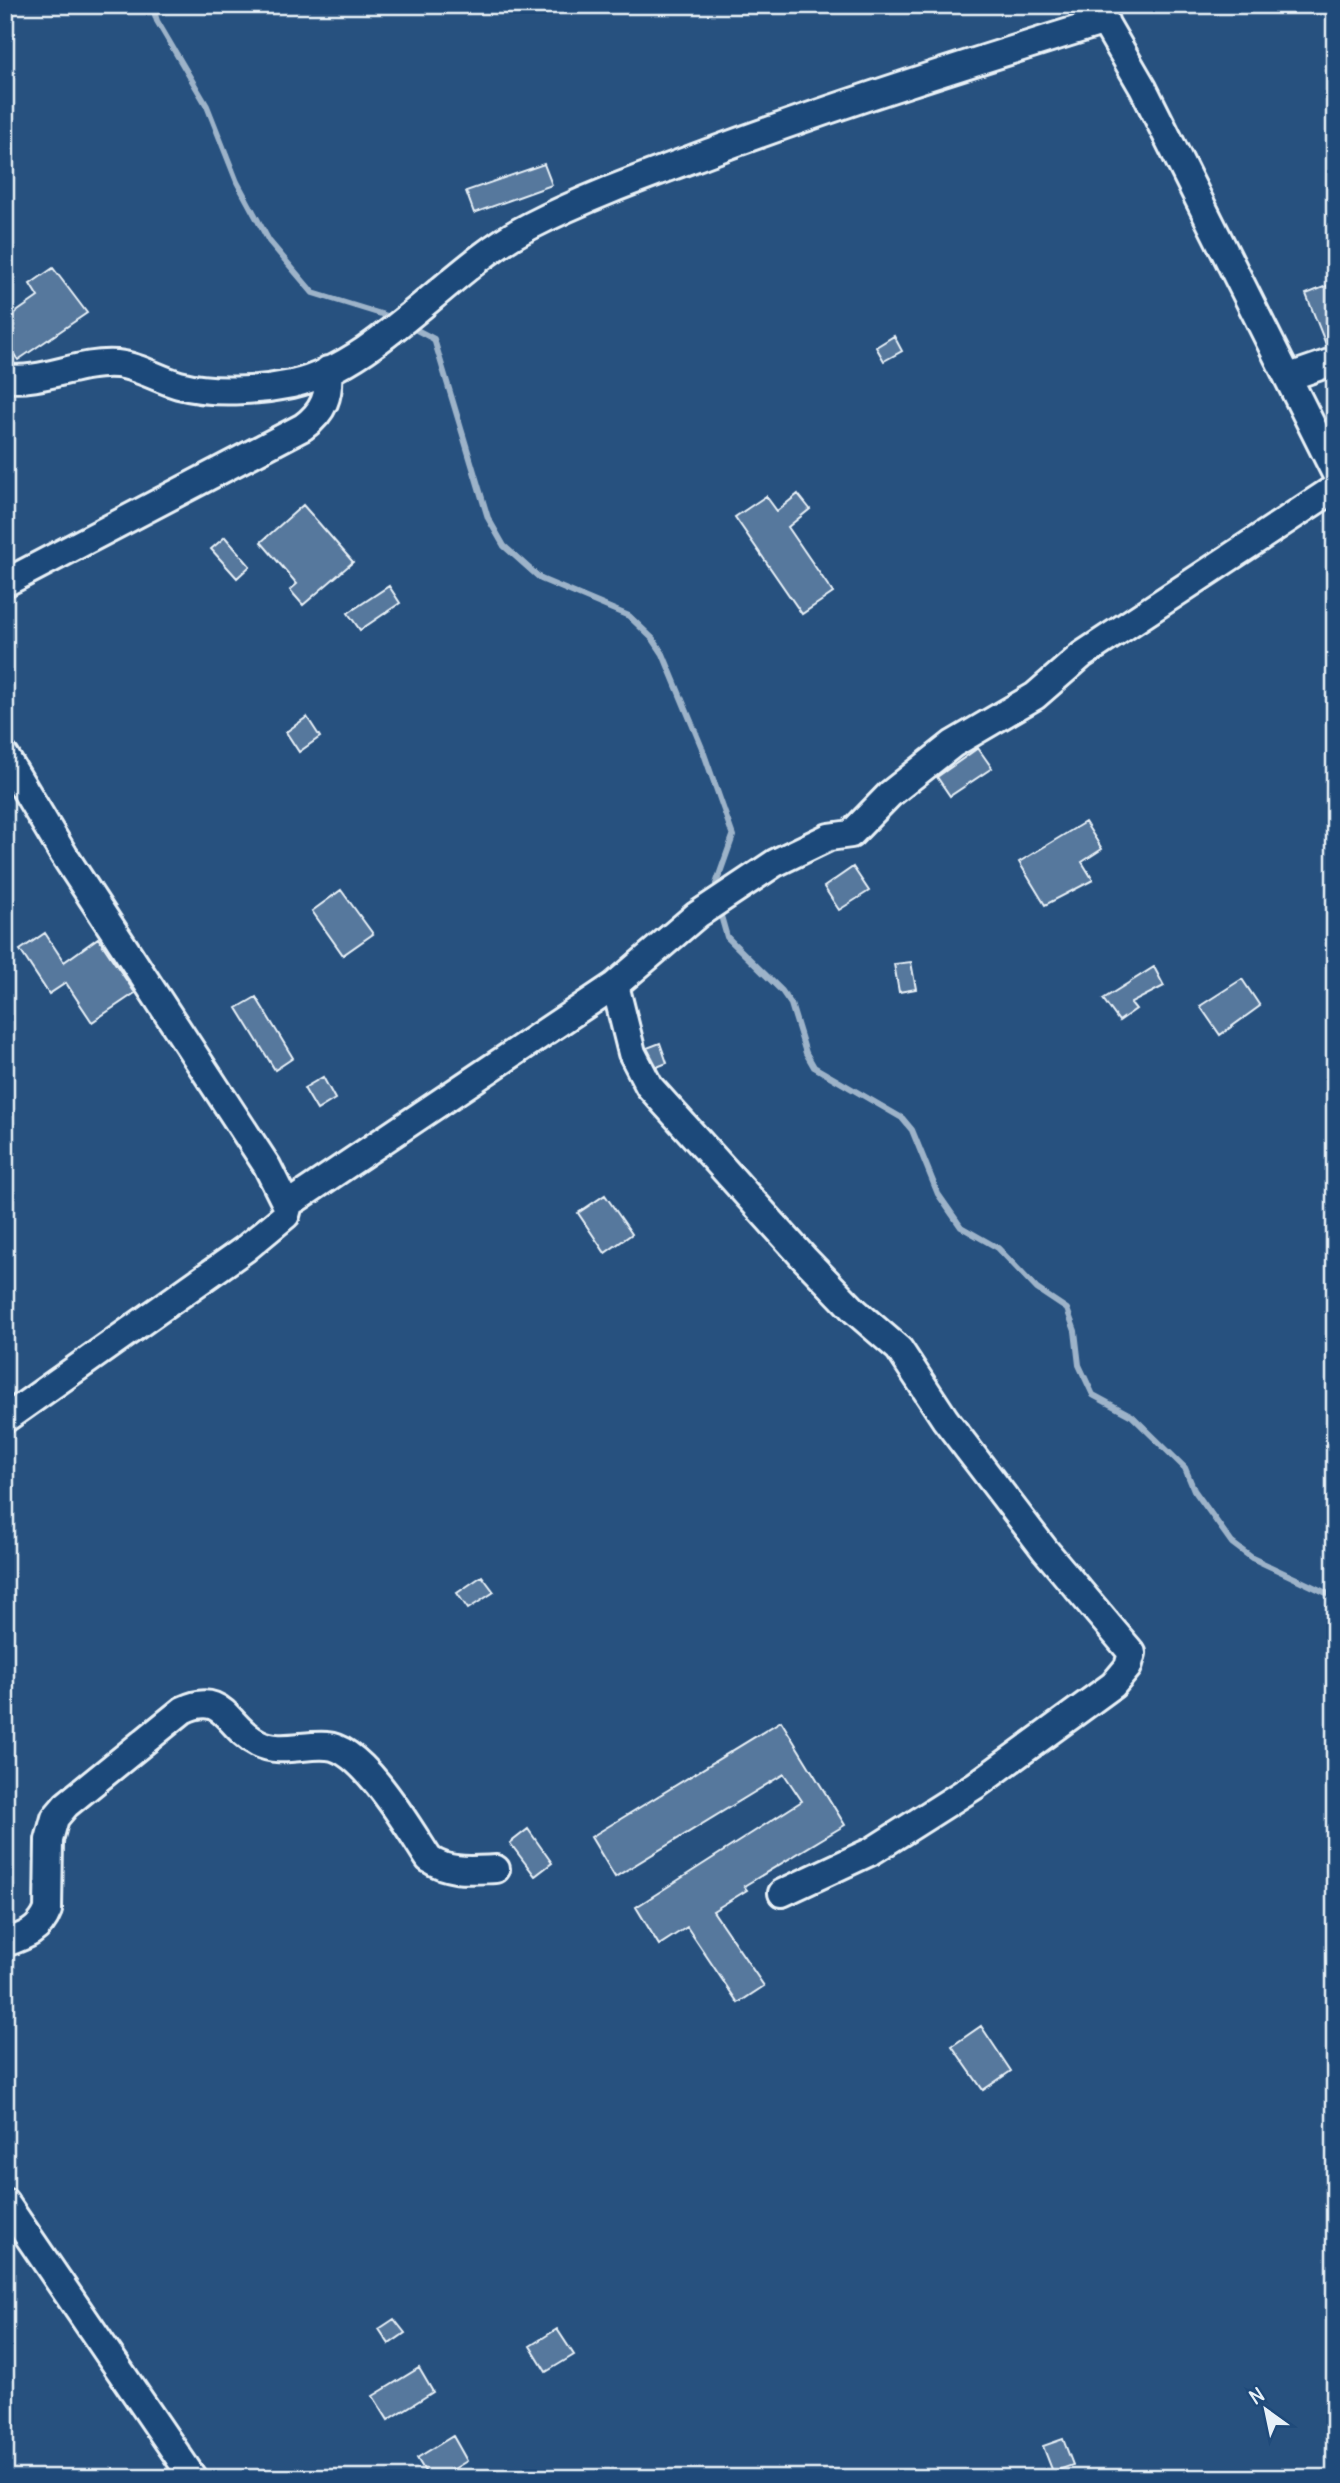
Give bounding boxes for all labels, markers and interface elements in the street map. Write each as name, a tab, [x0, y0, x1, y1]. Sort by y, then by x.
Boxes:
north arrow	[1232, 2374, 1302, 2444]
text: N	[1245, 2382, 1269, 2409]

